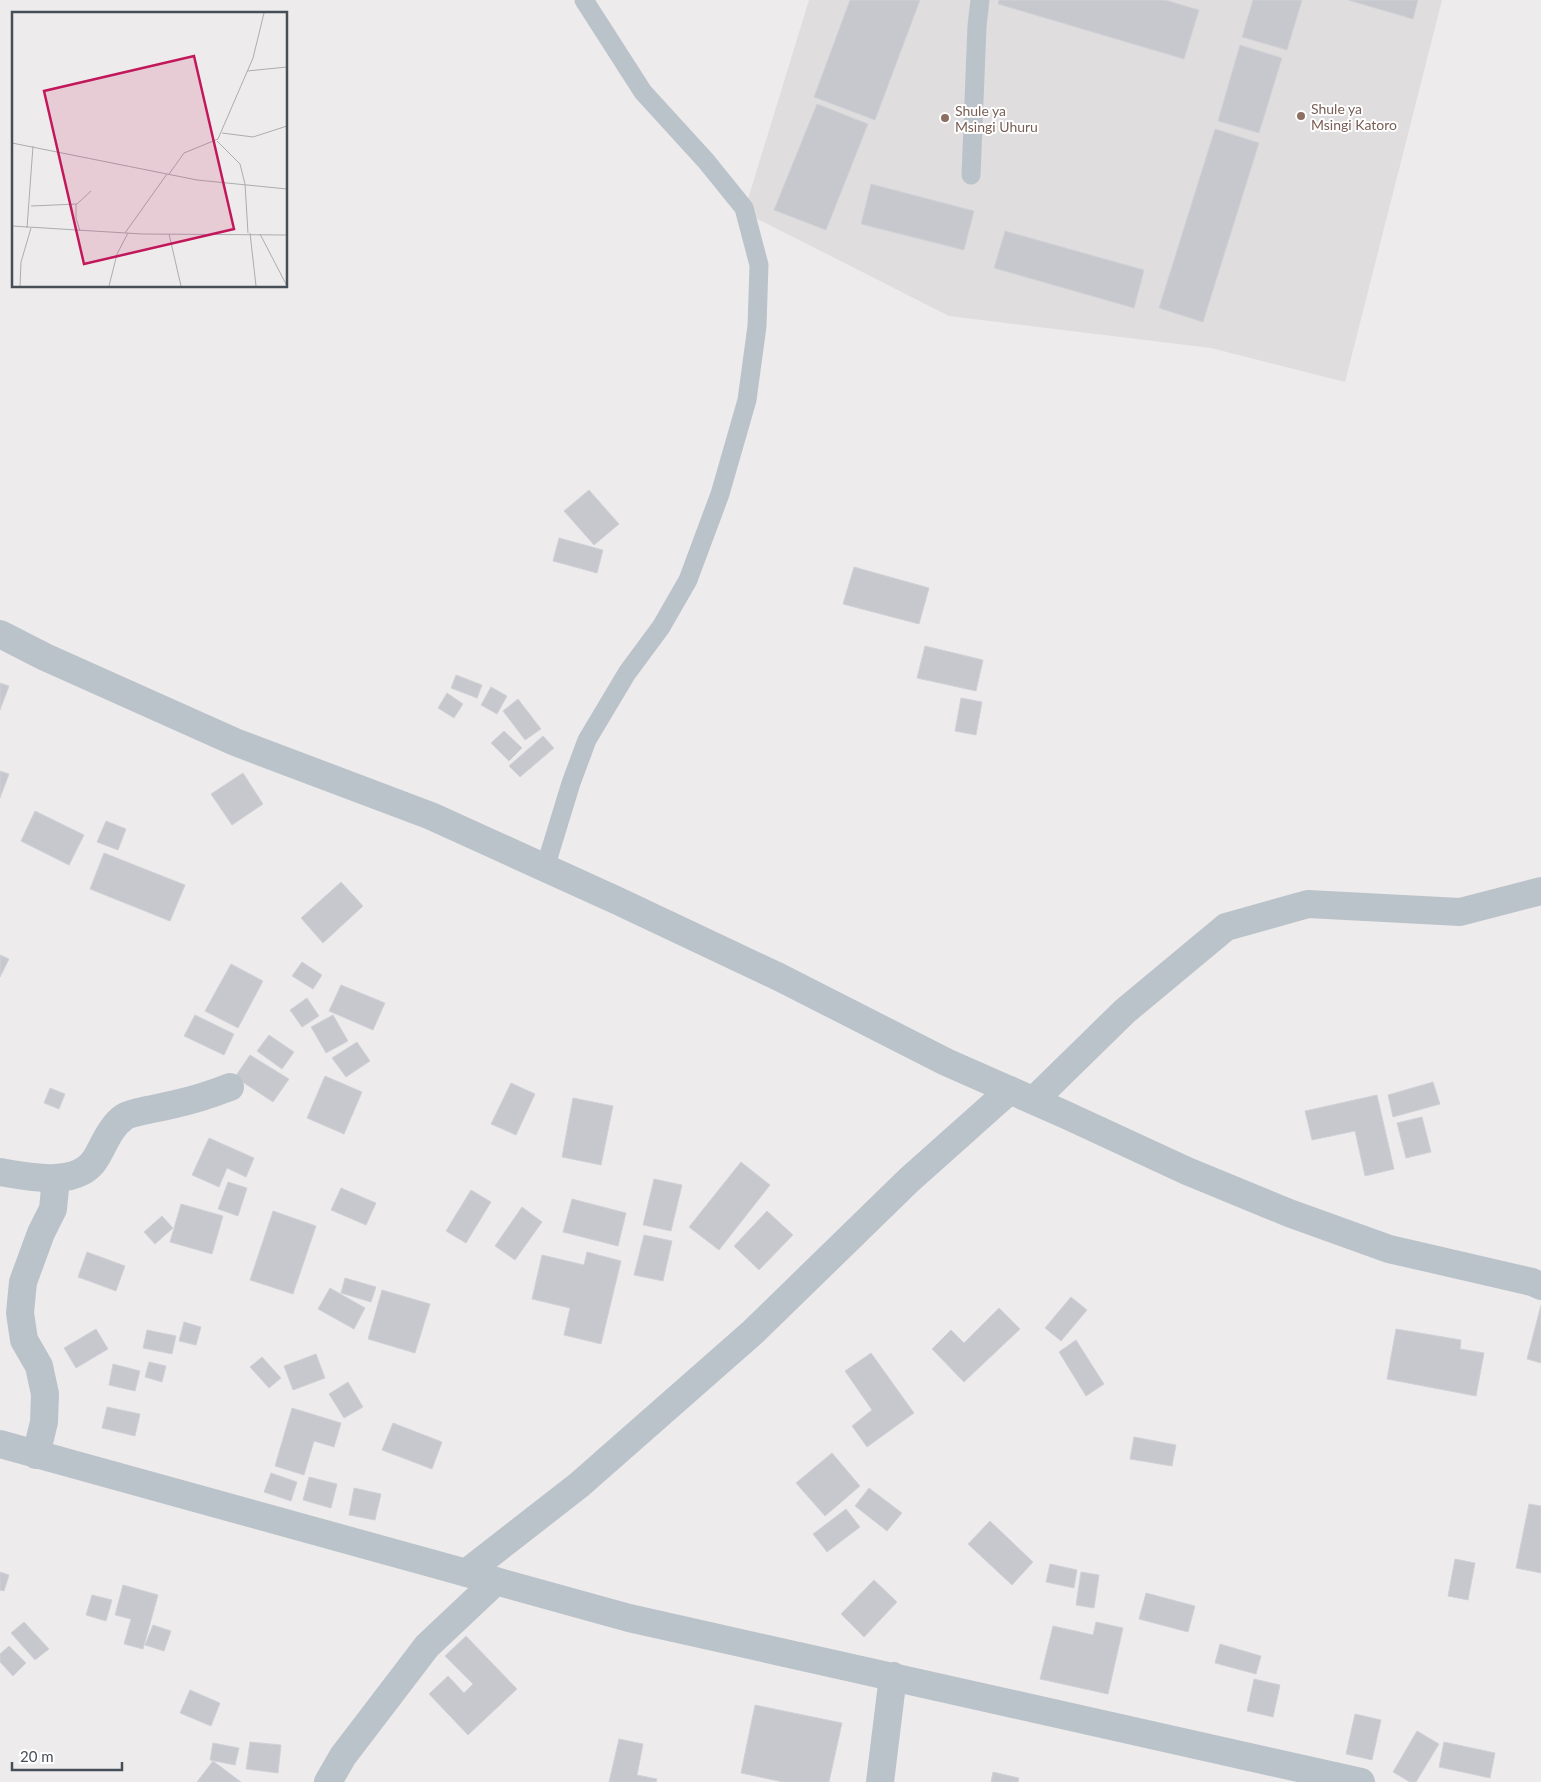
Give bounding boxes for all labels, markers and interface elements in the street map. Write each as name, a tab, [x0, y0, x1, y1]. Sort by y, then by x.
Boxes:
inset map	[12, 12, 288, 288]
place label: Shule ya Msingi Katoro	[1311, 100, 1397, 133]
place label: Shule ya Msingi Uhuru	[955, 102, 1038, 135]
marker: Shule ya Msingi Katoro	[1295, 110, 1307, 122]
marker: Shule ya Msingi Uhuru	[939, 112, 951, 124]
scale bar	[12, 1740, 122, 1772]
text: 20 m	[20, 1747, 54, 1765]

